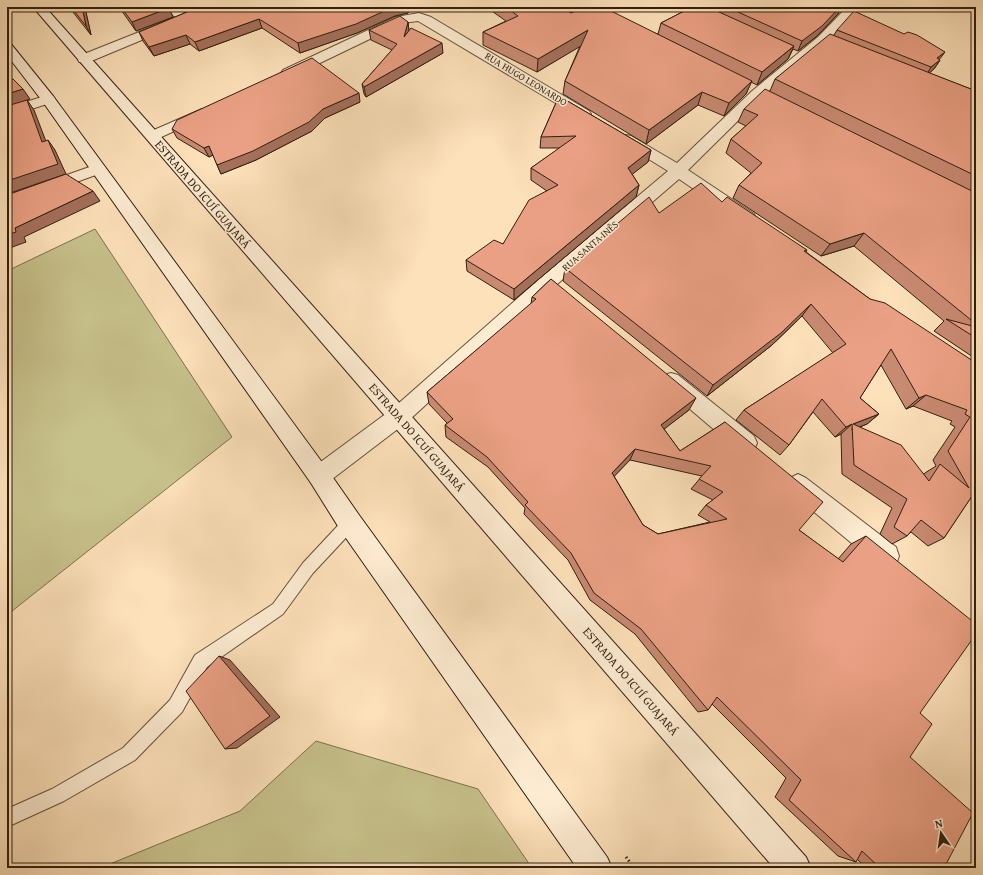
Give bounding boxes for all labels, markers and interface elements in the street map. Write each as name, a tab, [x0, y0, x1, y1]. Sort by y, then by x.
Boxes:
street label: RUA HUGO LEONARDO	[482, 48, 570, 110]
street label: ESTRADA DO ICUÍ GUAJARÁ	[151, 136, 255, 252]
street label: RUA SANTA INÊS	[558, 217, 622, 275]
street label: ESTRADA DO ICUÍ GUAJARÁ	[365, 379, 469, 495]
street label: ESTRADA DO ICUÍ GUAJARÁ	[579, 623, 683, 739]
north arrow	[921, 813, 961, 853]
text: N	[933, 814, 945, 832]

